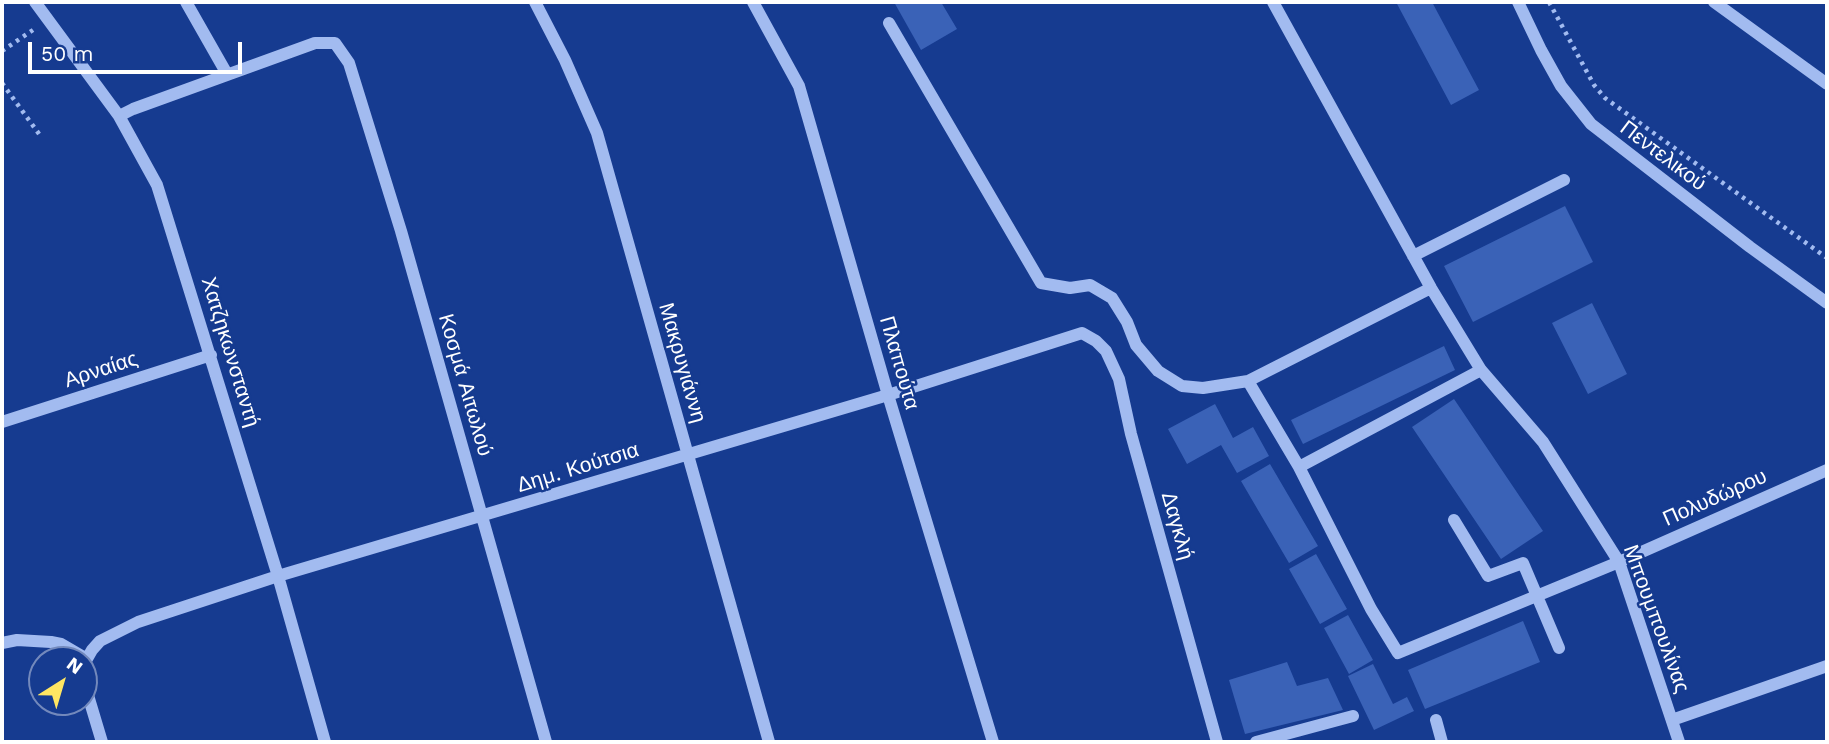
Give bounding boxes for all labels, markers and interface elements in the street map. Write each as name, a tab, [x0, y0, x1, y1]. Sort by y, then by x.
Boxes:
scale bar	[32, 28, 245, 72]
text: 50 m	[41, 41, 93, 66]
street label: Πεντελικού	[1615, 115, 1711, 197]
street label: Χατζηκωνσταντή	[195, 274, 265, 430]
street label: Μακρυγιάννη	[653, 300, 711, 426]
street label: Κοσμά Αιτωλού	[433, 311, 497, 459]
street label: Πλαπούτα	[874, 313, 924, 413]
street label: Αρναίας	[61, 346, 141, 394]
street label: Δημ. Κούτσια	[514, 438, 642, 498]
street label: Πολυδώρου	[1659, 464, 1771, 532]
street label: Δαγκλή	[1155, 489, 1199, 563]
street label: Μπουμπουλίνας	[1618, 542, 1694, 696]
north arrow	[28, 646, 98, 716]
text: N	[62, 652, 87, 679]

